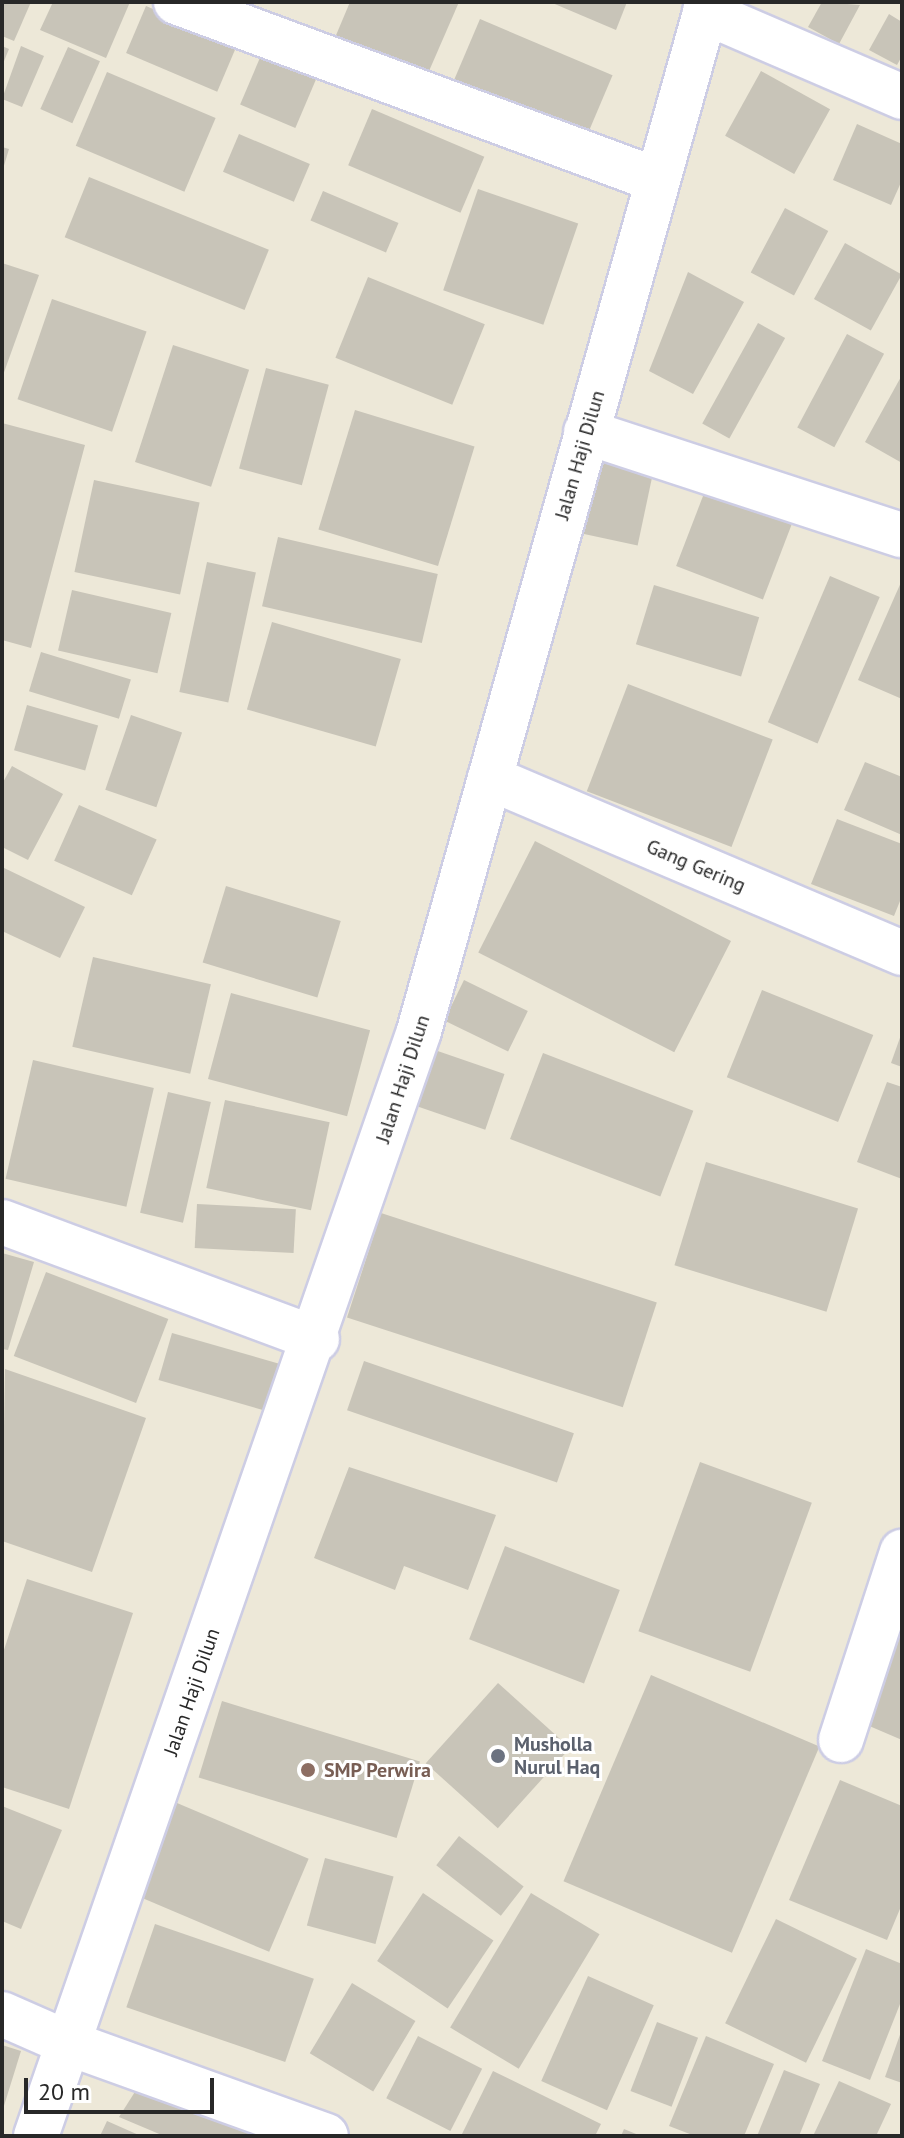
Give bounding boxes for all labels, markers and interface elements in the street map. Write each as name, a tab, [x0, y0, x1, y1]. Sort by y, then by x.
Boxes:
street label: Jalan Haji Dilun	[550, 388, 610, 522]
street label: Gang Gering	[643, 834, 749, 898]
street label: Jalan Haji Dilun	[371, 1012, 435, 1146]
street label: Jalan Haji Dilun	[159, 1625, 225, 1759]
place label: Musholla Nurul Haq	[514, 1732, 600, 1779]
marker: Musholla Nurul Haq	[489, 1747, 507, 1765]
place label: SMP Perwira	[324, 1758, 432, 1782]
marker: SMP Perwira	[299, 1761, 317, 1779]
scale bar	[28, 2062, 218, 2112]
text: 20 m	[38, 2076, 90, 2107]

